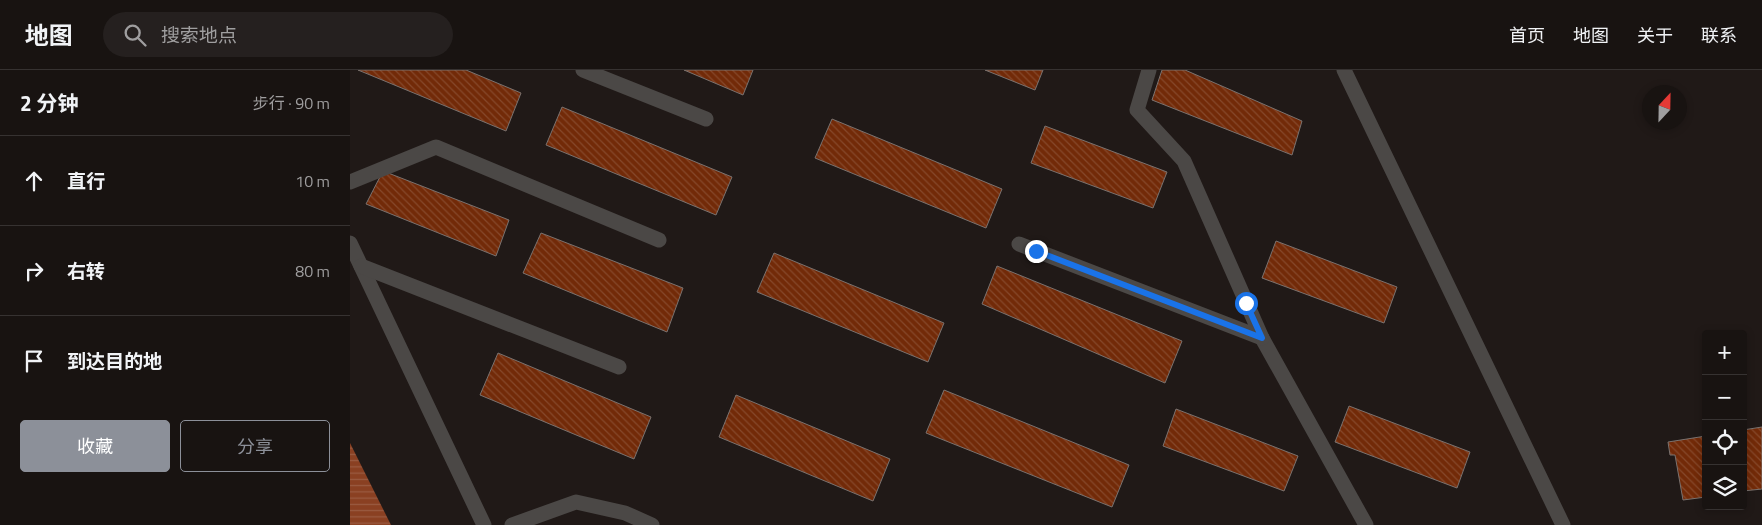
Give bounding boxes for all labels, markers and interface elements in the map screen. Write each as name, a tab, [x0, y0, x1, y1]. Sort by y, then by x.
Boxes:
search box	[103, 12, 453, 57]
text: 地图	[25, 17, 73, 53]
text: 搜索地点	[161, 20, 237, 49]
icon: search	[121, 21, 149, 49]
text: 首页	[1509, 22, 1545, 49]
text: 地图	[1573, 22, 1609, 49]
text: 关于	[1637, 22, 1673, 49]
text: 联系	[1701, 22, 1737, 49]
north arrow	[1642, 85, 1687, 130]
text: 2 分钟	[20, 87, 78, 119]
text: 步行 · 90 m	[253, 91, 330, 115]
text: 直行	[67, 166, 105, 195]
icon: ahead	[20, 167, 48, 195]
text: 10 m	[295, 169, 330, 193]
route end	[1025, 240, 1048, 263]
text: 右转	[67, 256, 105, 285]
icon: right	[20, 257, 48, 285]
text: 80 m	[295, 259, 330, 283]
route start	[1235, 292, 1258, 315]
map controls	[1702, 330, 1747, 510]
button: +	[1702, 330, 1747, 375]
text: 到达目的地	[67, 346, 162, 375]
icon: arrive	[20, 347, 48, 375]
button: −	[1702, 375, 1747, 420]
button: 收藏	[20, 420, 170, 472]
button: 分享	[180, 420, 330, 472]
button: locate	[1702, 420, 1747, 465]
button: layers	[1702, 465, 1747, 510]

